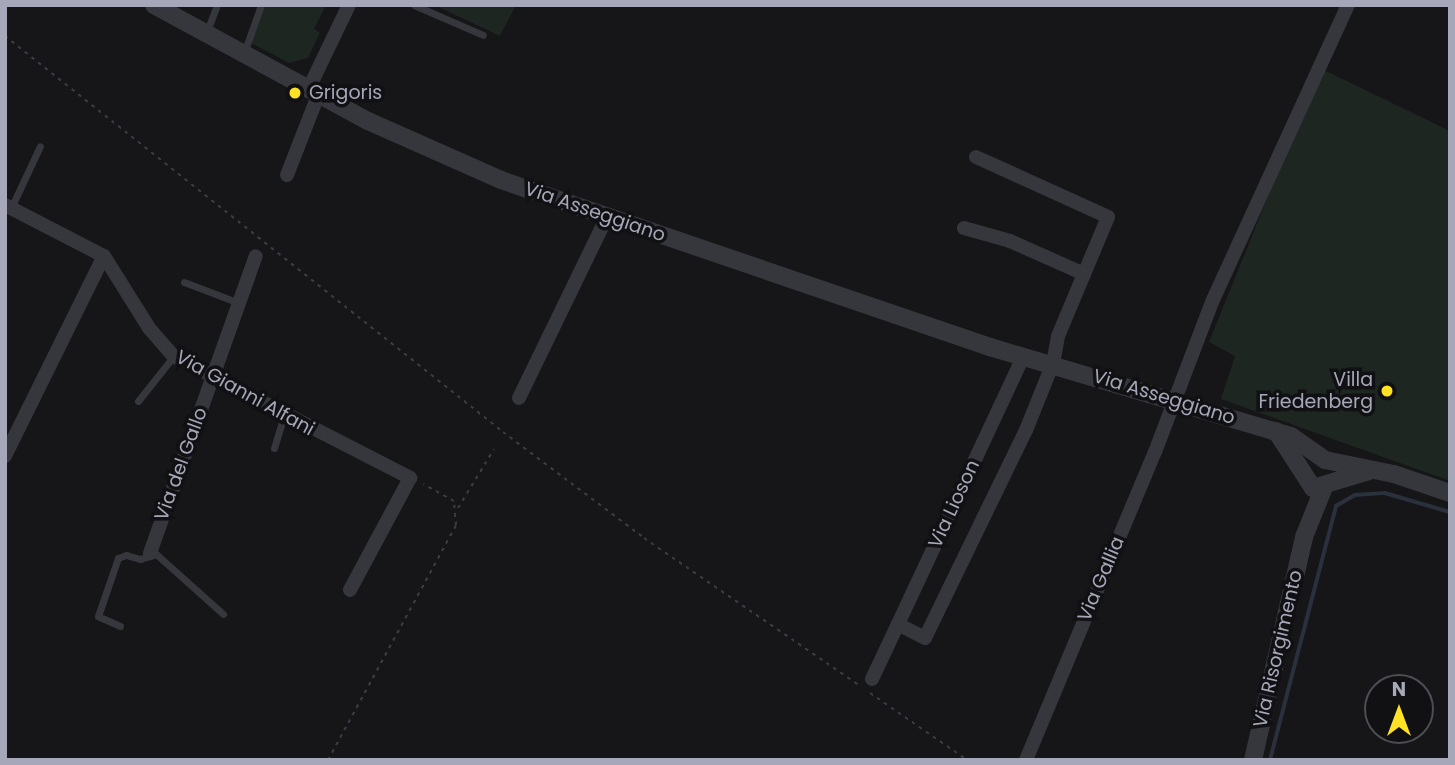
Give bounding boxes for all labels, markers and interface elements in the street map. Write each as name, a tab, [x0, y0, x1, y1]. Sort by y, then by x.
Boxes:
place label: Grigoris	[309, 82, 382, 104]
marker: Grigoris	[287, 85, 303, 101]
street label: Via Asseggiano	[522, 177, 668, 247]
street label: Via Gianni Alfani	[172, 345, 318, 441]
street label: Via Asseggiano	[1090, 365, 1238, 429]
place label: Villa Friedenberg	[1259, 369, 1373, 413]
marker: Villa Friedenberg	[1379, 383, 1395, 399]
street label: Via del Gallo	[150, 404, 212, 524]
street label: Via Lioson	[924, 456, 984, 552]
street label: Via Gallia	[1073, 533, 1129, 625]
street label: Via Risorgimento	[1249, 568, 1307, 730]
north arrow	[1364, 674, 1434, 744]
text: N	[1392, 676, 1406, 703]

